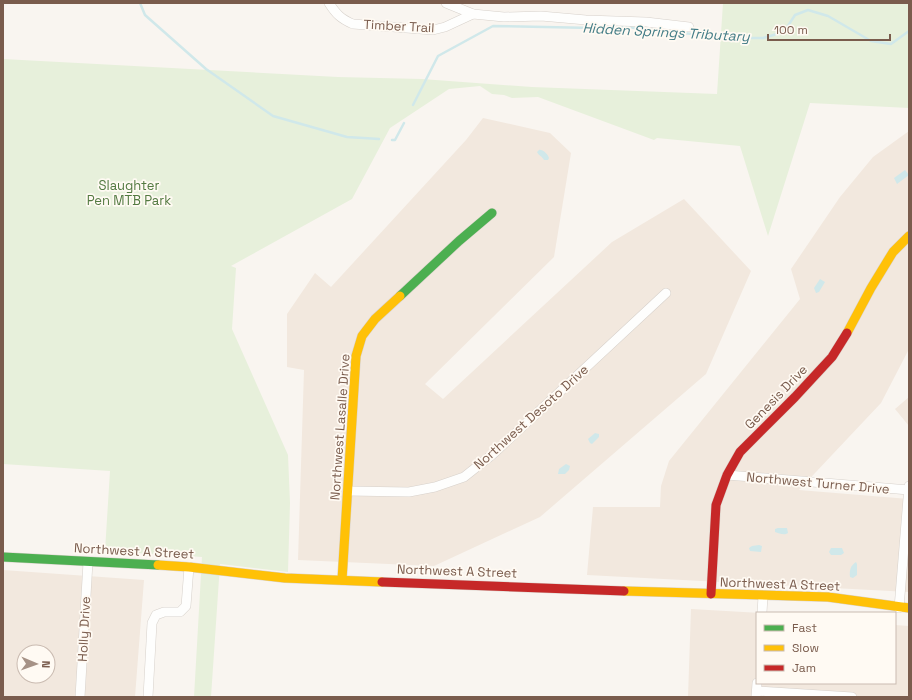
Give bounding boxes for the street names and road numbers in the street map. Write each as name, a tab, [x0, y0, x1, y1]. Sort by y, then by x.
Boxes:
street label: Timber Trail	[363, 16, 435, 36]
street label: Northwest Lasalle Drive	[326, 353, 354, 501]
street label: Northwest Desoto Drive	[470, 361, 592, 473]
street label: Genesis Drive	[741, 361, 811, 433]
street label: Northwest Turner Drive	[746, 468, 890, 498]
street label: Northwest A Street	[73, 539, 195, 563]
street label: Northwest A Street	[397, 560, 517, 582]
street label: Northwest A Street	[720, 573, 840, 595]
street label: Holly Drive	[74, 596, 94, 662]

